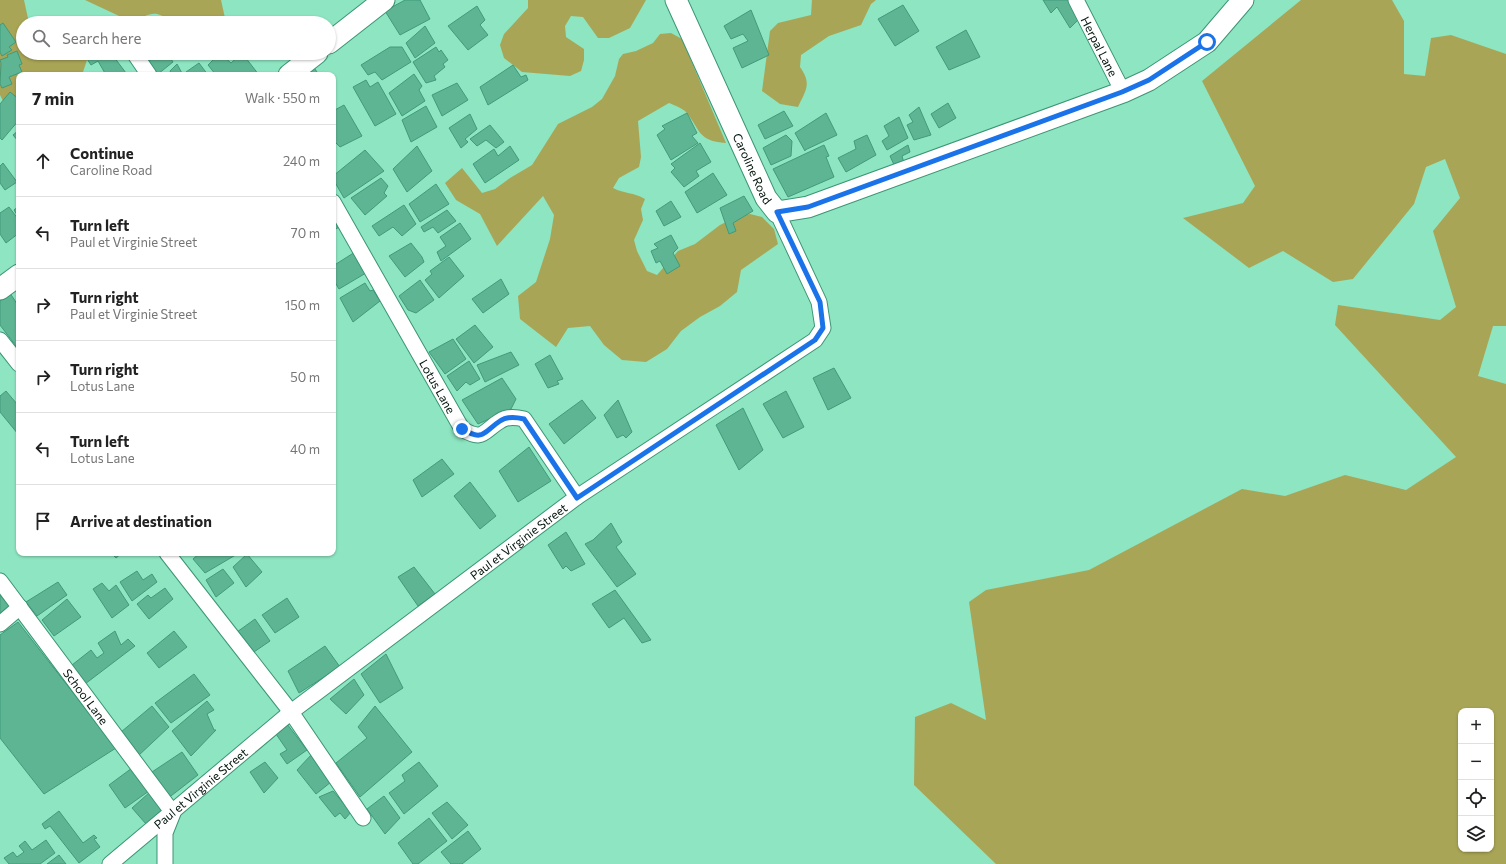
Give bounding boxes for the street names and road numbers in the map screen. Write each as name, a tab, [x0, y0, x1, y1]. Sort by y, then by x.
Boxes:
street label: Herpal Lane	[1079, 14, 1121, 79]
street label: Caroline Road	[730, 131, 775, 207]
street label: Lotus Lane	[417, 357, 459, 416]
street label: Paul et Virginie Street	[467, 500, 570, 582]
street label: School Lane	[61, 666, 111, 727]
street label: Paul et Virginie Street	[151, 745, 250, 831]

